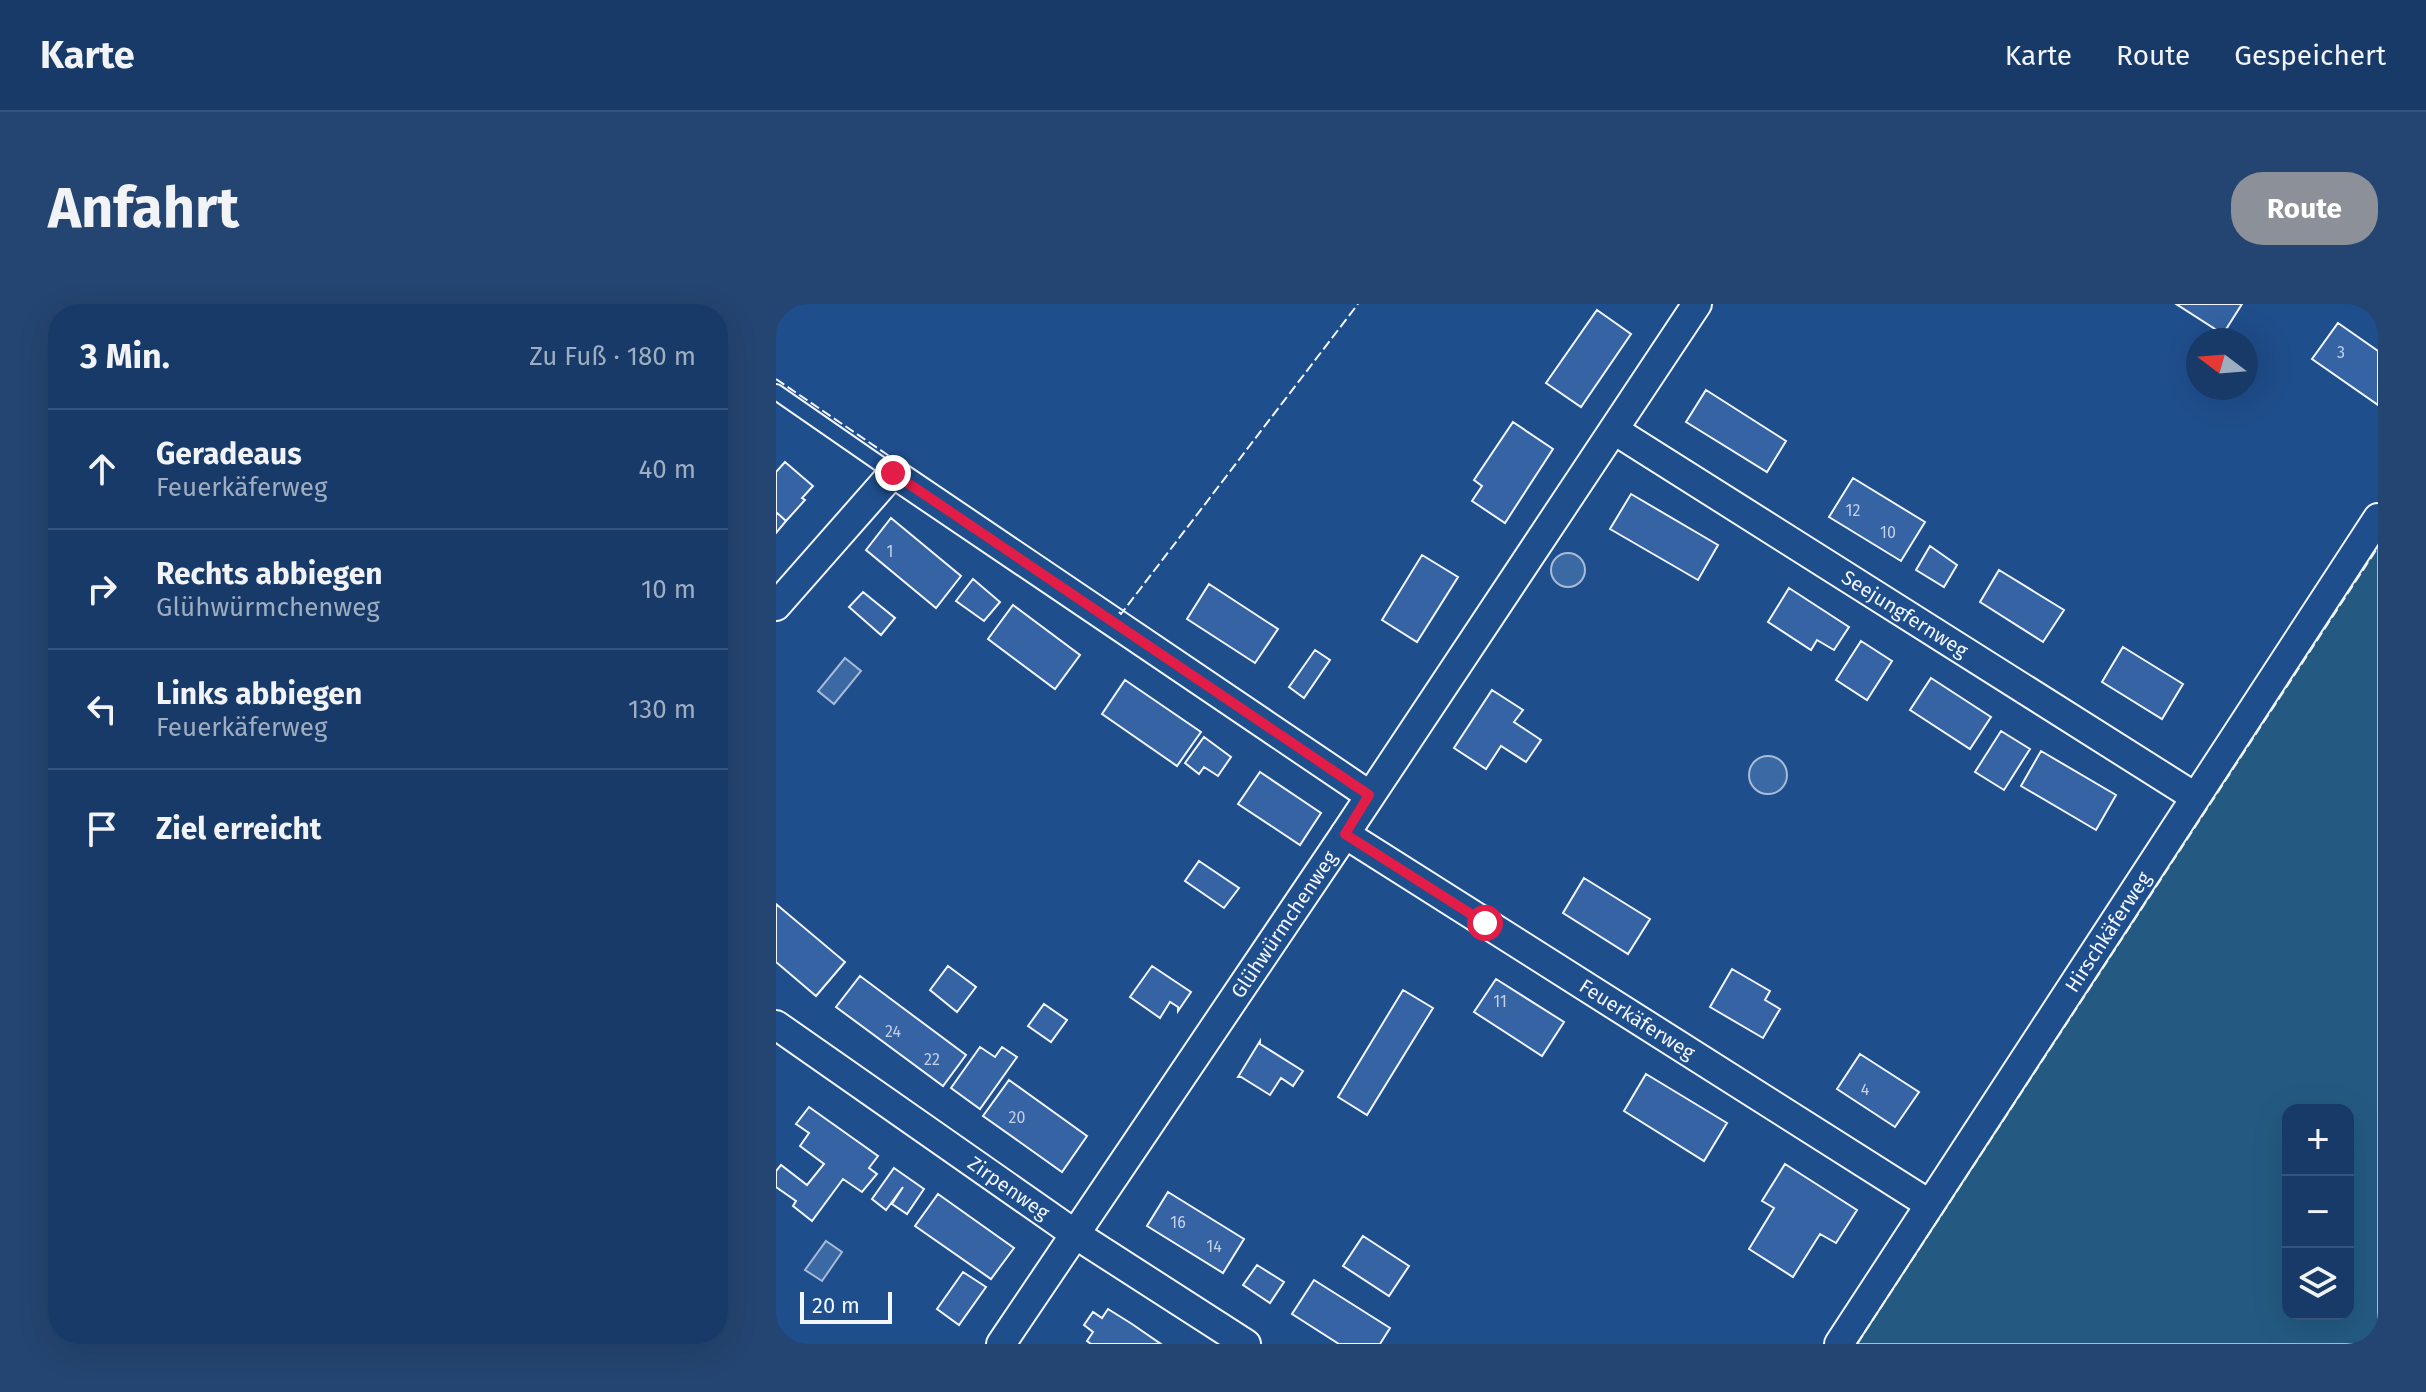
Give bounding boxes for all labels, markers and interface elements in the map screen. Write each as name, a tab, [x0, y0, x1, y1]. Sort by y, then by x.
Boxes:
text: Karte	[40, 32, 135, 78]
text: Karte	[2005, 39, 2072, 72]
text: Route	[2116, 39, 2190, 72]
text: Gespeichert	[2234, 39, 2386, 72]
button: Route	[2231, 172, 2378, 245]
text: Anfahrt	[48, 175, 239, 242]
north arrow	[2186, 328, 2258, 400]
text: 3 Min.	[80, 336, 170, 377]
text: Zu Fuß · 180 m	[529, 341, 696, 372]
house number: 3	[2337, 343, 2345, 362]
text: Geradeaus	[156, 436, 302, 472]
icon: ahead	[80, 447, 124, 491]
text: 40 m	[638, 454, 696, 485]
route end	[875, 455, 911, 491]
text: Feuerkäferweg	[156, 472, 327, 503]
house number: 12	[1846, 501, 1860, 520]
house number: 10	[1880, 523, 1896, 542]
house number: 1	[887, 542, 893, 561]
text: Rechts abbiegen	[156, 556, 383, 592]
street label: Seejungfernweg	[1837, 565, 1973, 663]
icon: right	[80, 567, 124, 611]
text: 10 m	[641, 574, 696, 605]
text: Glühwürmchenweg	[156, 592, 380, 623]
text: Links abbiegen	[156, 676, 362, 712]
icon: left	[80, 687, 124, 731]
text: 130 m	[628, 694, 696, 725]
text: Feuerkäferweg	[156, 712, 327, 743]
icon: arrive	[80, 807, 124, 851]
text: Ziel erreicht	[156, 811, 321, 847]
street label: Glühwürmchenweg	[1226, 846, 1342, 1003]
street label: Hirschkäferweg	[2060, 867, 2156, 997]
route start	[1467, 905, 1503, 941]
street label: Feuerkäferweg	[1575, 974, 1700, 1065]
house number: 11	[1493, 992, 1507, 1011]
house number: 24	[885, 1022, 901, 1041]
house number: 22	[924, 1050, 940, 1069]
house number: 4	[1861, 1080, 1870, 1099]
map controls	[2282, 1104, 2354, 1320]
button: +	[2282, 1104, 2354, 1176]
house number: 20	[1009, 1108, 1025, 1127]
street label: Zirpenweg	[963, 1151, 1055, 1225]
button: −	[2282, 1176, 2354, 1248]
house number: 16	[1170, 1213, 1186, 1232]
house number: 14	[1206, 1237, 1222, 1256]
button: layers	[2282, 1248, 2354, 1320]
scale bar	[800, 1288, 892, 1324]
text: 20 m	[812, 1292, 860, 1319]

